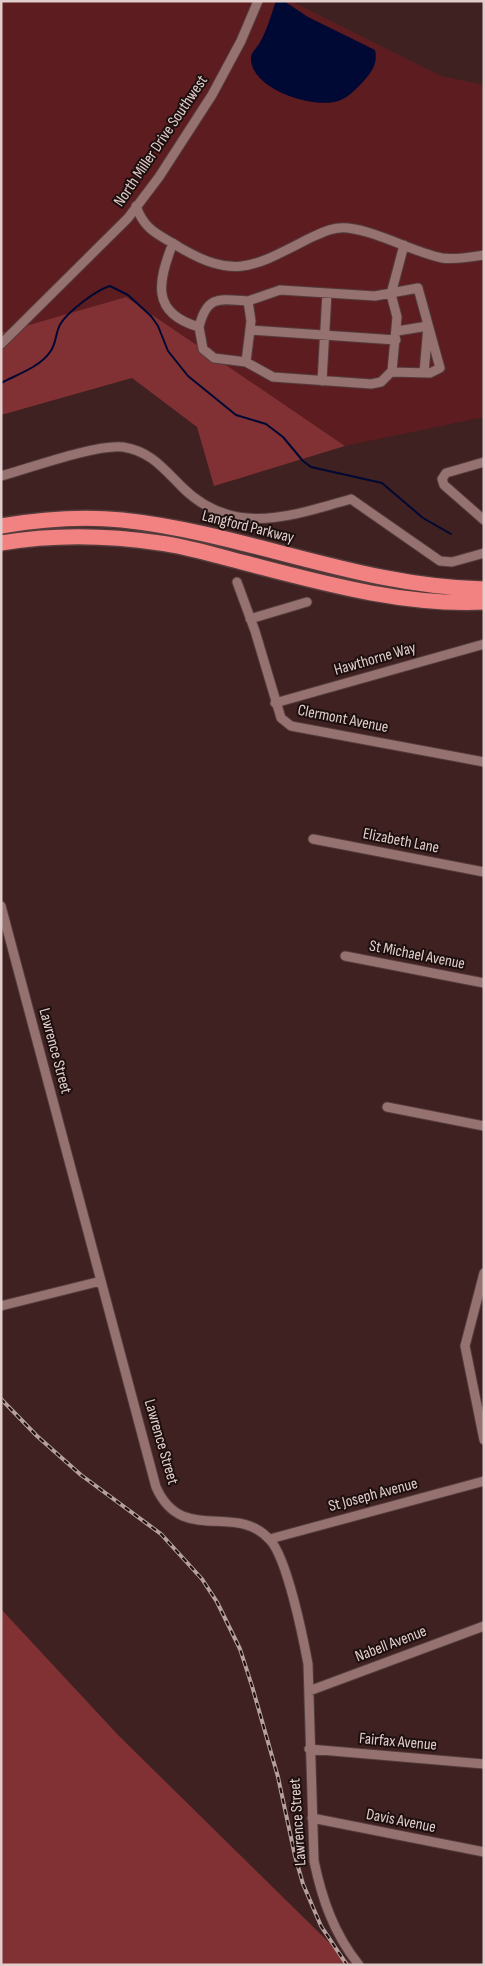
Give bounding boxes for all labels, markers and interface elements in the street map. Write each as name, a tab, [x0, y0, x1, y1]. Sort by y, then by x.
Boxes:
street label: North Miller Drive Southwest	[110, 72, 212, 210]
street label: Langford Parkway	[200, 506, 296, 548]
street label: Hawthorne Way	[332, 638, 418, 680]
street label: Clermont Avenue	[296, 701, 390, 737]
street label: Elizabeth Lane	[361, 824, 441, 858]
street label: St Michael Avenue	[367, 936, 467, 974]
street label: Lawrence Street	[34, 1006, 76, 1096]
street label: Lawrence Street	[140, 1397, 182, 1487]
street label: St Joseph Avenue	[326, 1474, 420, 1516]
street label: Nabell Avenue	[353, 1622, 429, 1666]
street label: Fairfax Avenue	[358, 1729, 438, 1755]
street label: Lawrence Street	[285, 1777, 311, 1866]
street label: Davis Avenue	[365, 1805, 437, 1837]

